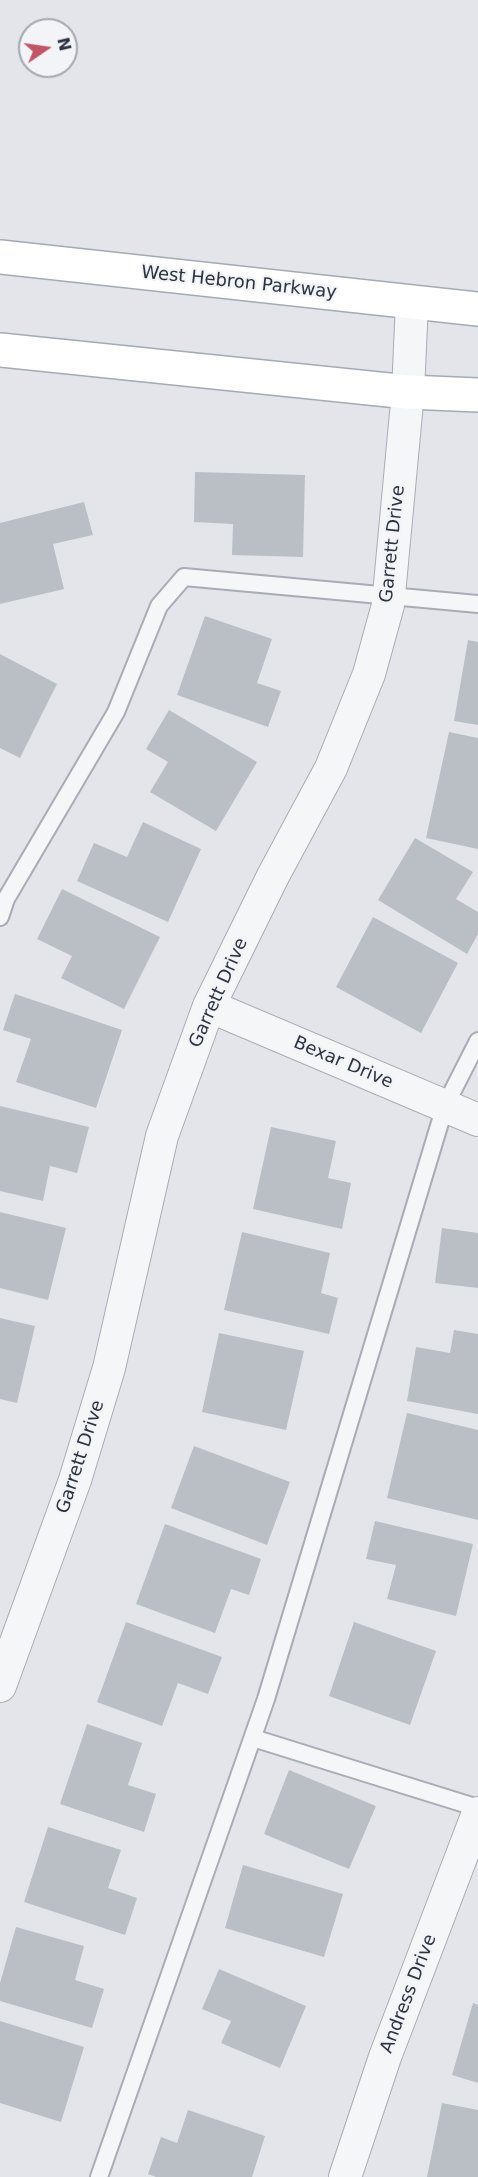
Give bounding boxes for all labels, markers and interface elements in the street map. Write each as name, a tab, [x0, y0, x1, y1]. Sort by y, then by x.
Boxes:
north arrow	[18, 18, 78, 78]
text: N	[53, 36, 75, 53]
street label: West Hebron Parkway	[140, 262, 338, 304]
street label: Garrett Drive	[376, 484, 410, 604]
street label: Garrett Drive	[185, 935, 253, 1051]
street label: Bexar Drive	[290, 1032, 396, 1094]
street label: Garrett Drive	[53, 1398, 109, 1516]
street label: Andress Drive	[376, 1931, 442, 2057]

